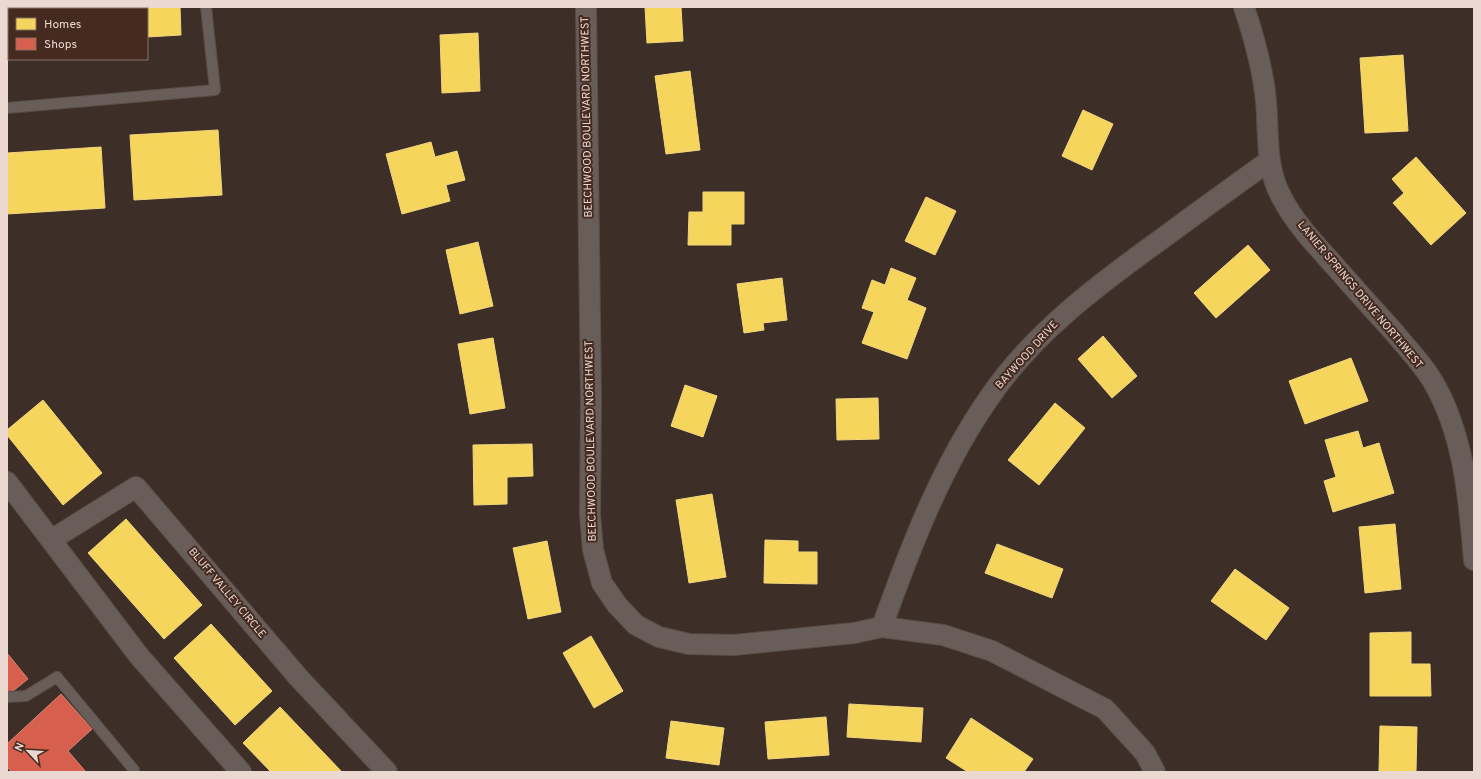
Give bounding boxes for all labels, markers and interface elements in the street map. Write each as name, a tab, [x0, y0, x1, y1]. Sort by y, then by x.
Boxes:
legend	[8, 8, 148, 60]
street label: BEECHWOOD BOULEVARD NORTHWEST	[578, 16, 596, 218]
text: Homes	[44, 17, 81, 33]
text: Shops	[44, 37, 77, 53]
street label: LANIER SPRINGS DRIVE NORTHWEST	[1294, 218, 1426, 372]
street label: BAYWOOD DRIVE	[993, 318, 1061, 392]
street label: BEECHWOOD BOULEVARD NORTHWEST	[582, 340, 600, 542]
street label: BLUFF VALLEY CIRCLE	[185, 545, 269, 641]
north arrow	[8, 731, 48, 771]
text: N	[12, 741, 28, 754]

